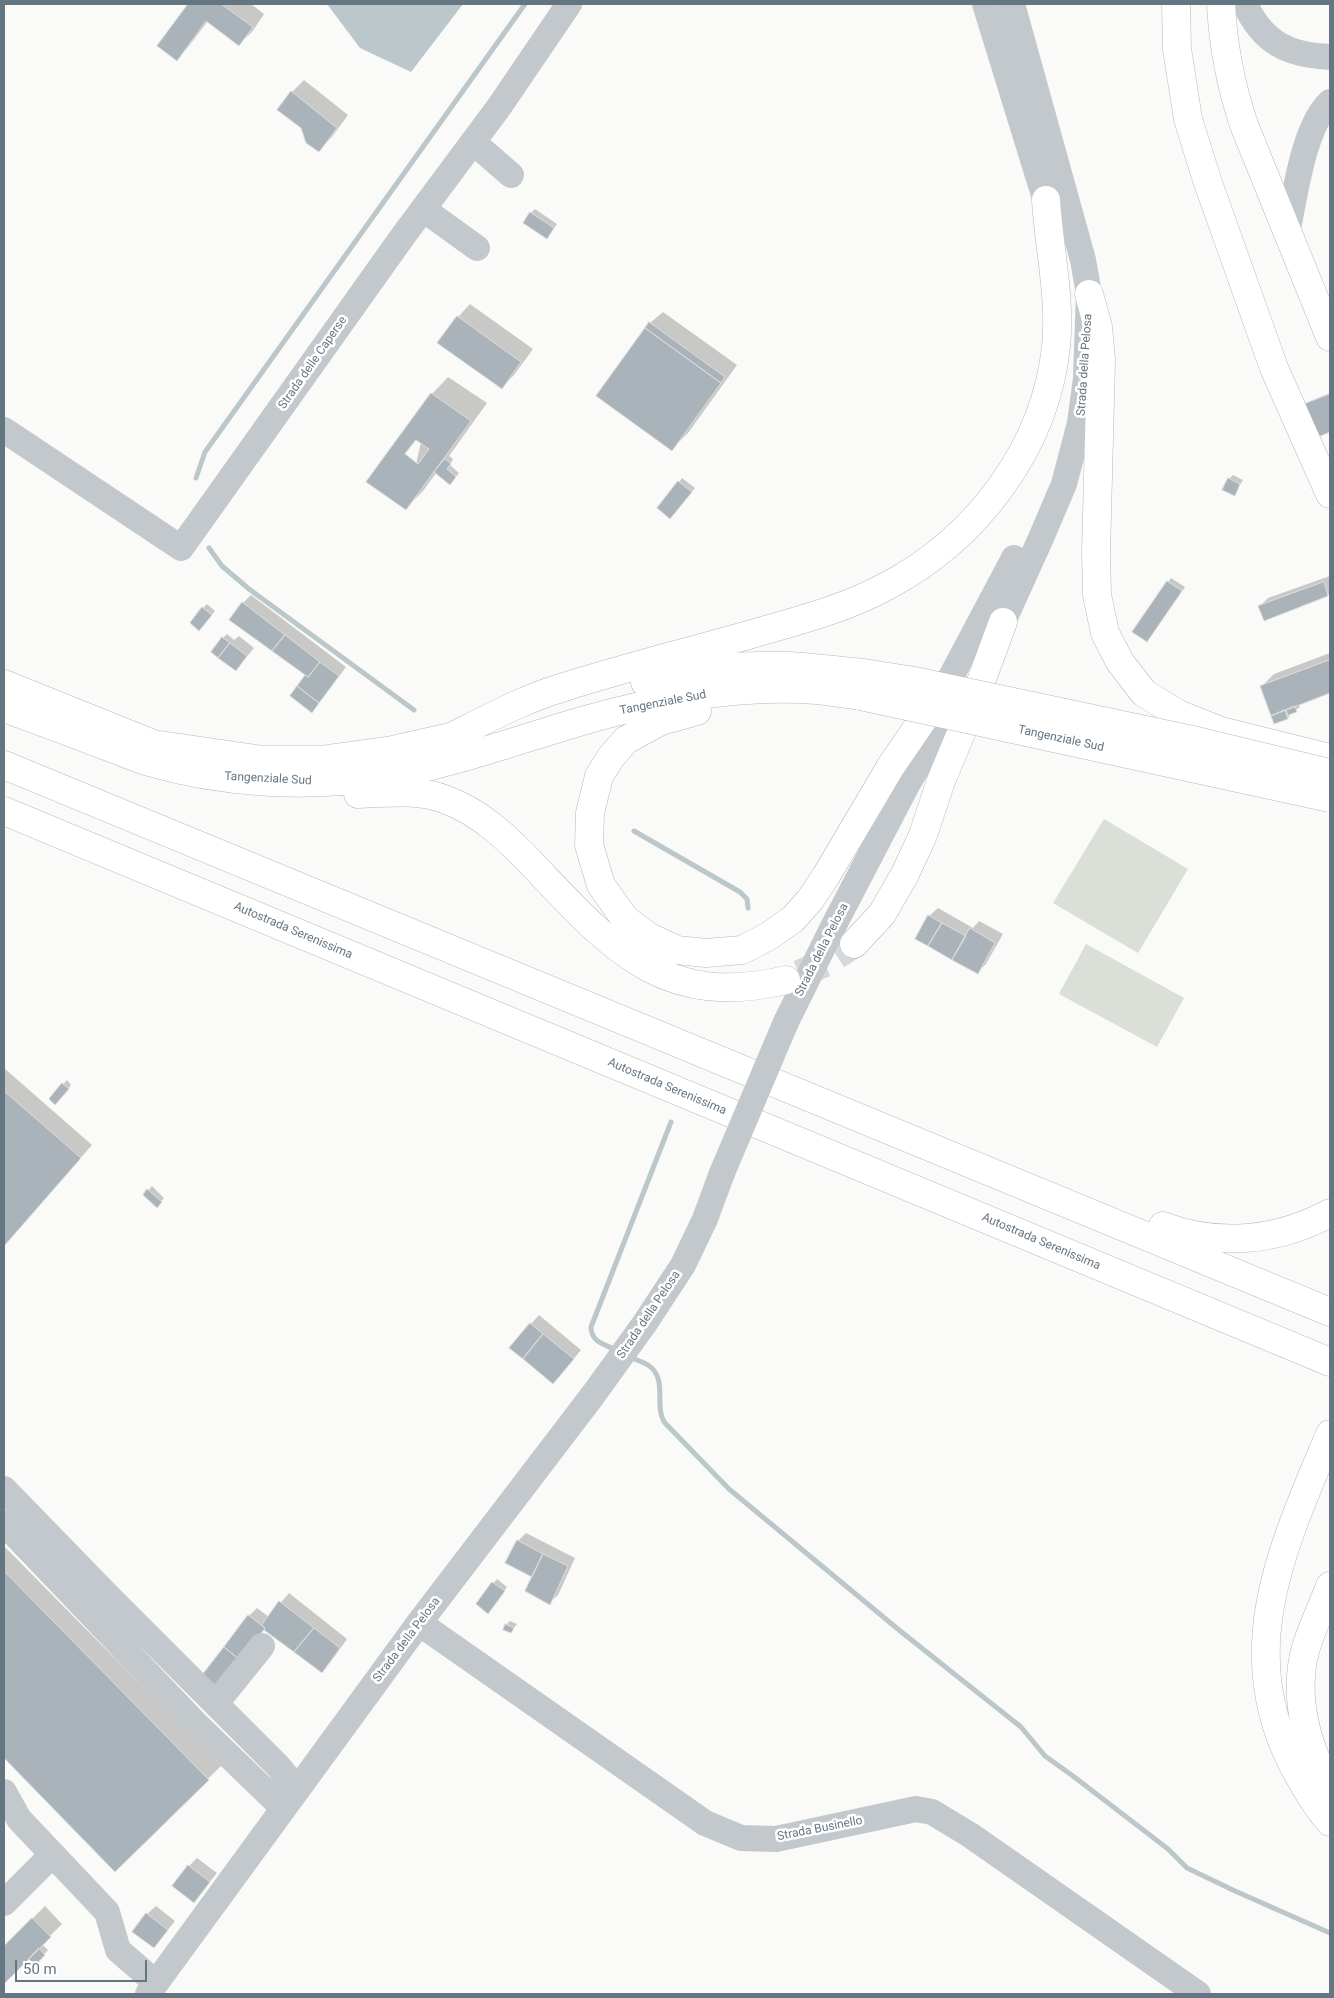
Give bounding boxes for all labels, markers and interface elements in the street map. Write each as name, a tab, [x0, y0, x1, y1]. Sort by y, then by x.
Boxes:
street label: Strada della Pelosa	[1074, 313, 1096, 417]
street label: Strada delle Caperse	[276, 314, 350, 412]
street label: Tangenziale Sud	[619, 688, 707, 718]
street label: Tangenziale Sud	[1017, 723, 1105, 755]
street label: Tangenziale Sud	[224, 770, 312, 788]
street label: Autostrada Serenissima	[232, 899, 354, 963]
street label: Strada della Pelosa	[792, 901, 852, 999]
street label: Autostrada Serenissima	[606, 1055, 728, 1119]
street label: Autostrada Serenissima	[980, 1210, 1102, 1274]
street label: Strada della Pelosa	[614, 1268, 684, 1362]
street label: Strada della Pelosa	[370, 1595, 444, 1685]
street label: Strada Businello	[776, 1814, 864, 1844]
scale bar	[18, 1950, 150, 1982]
text: 50 m	[23, 1960, 57, 1978]

